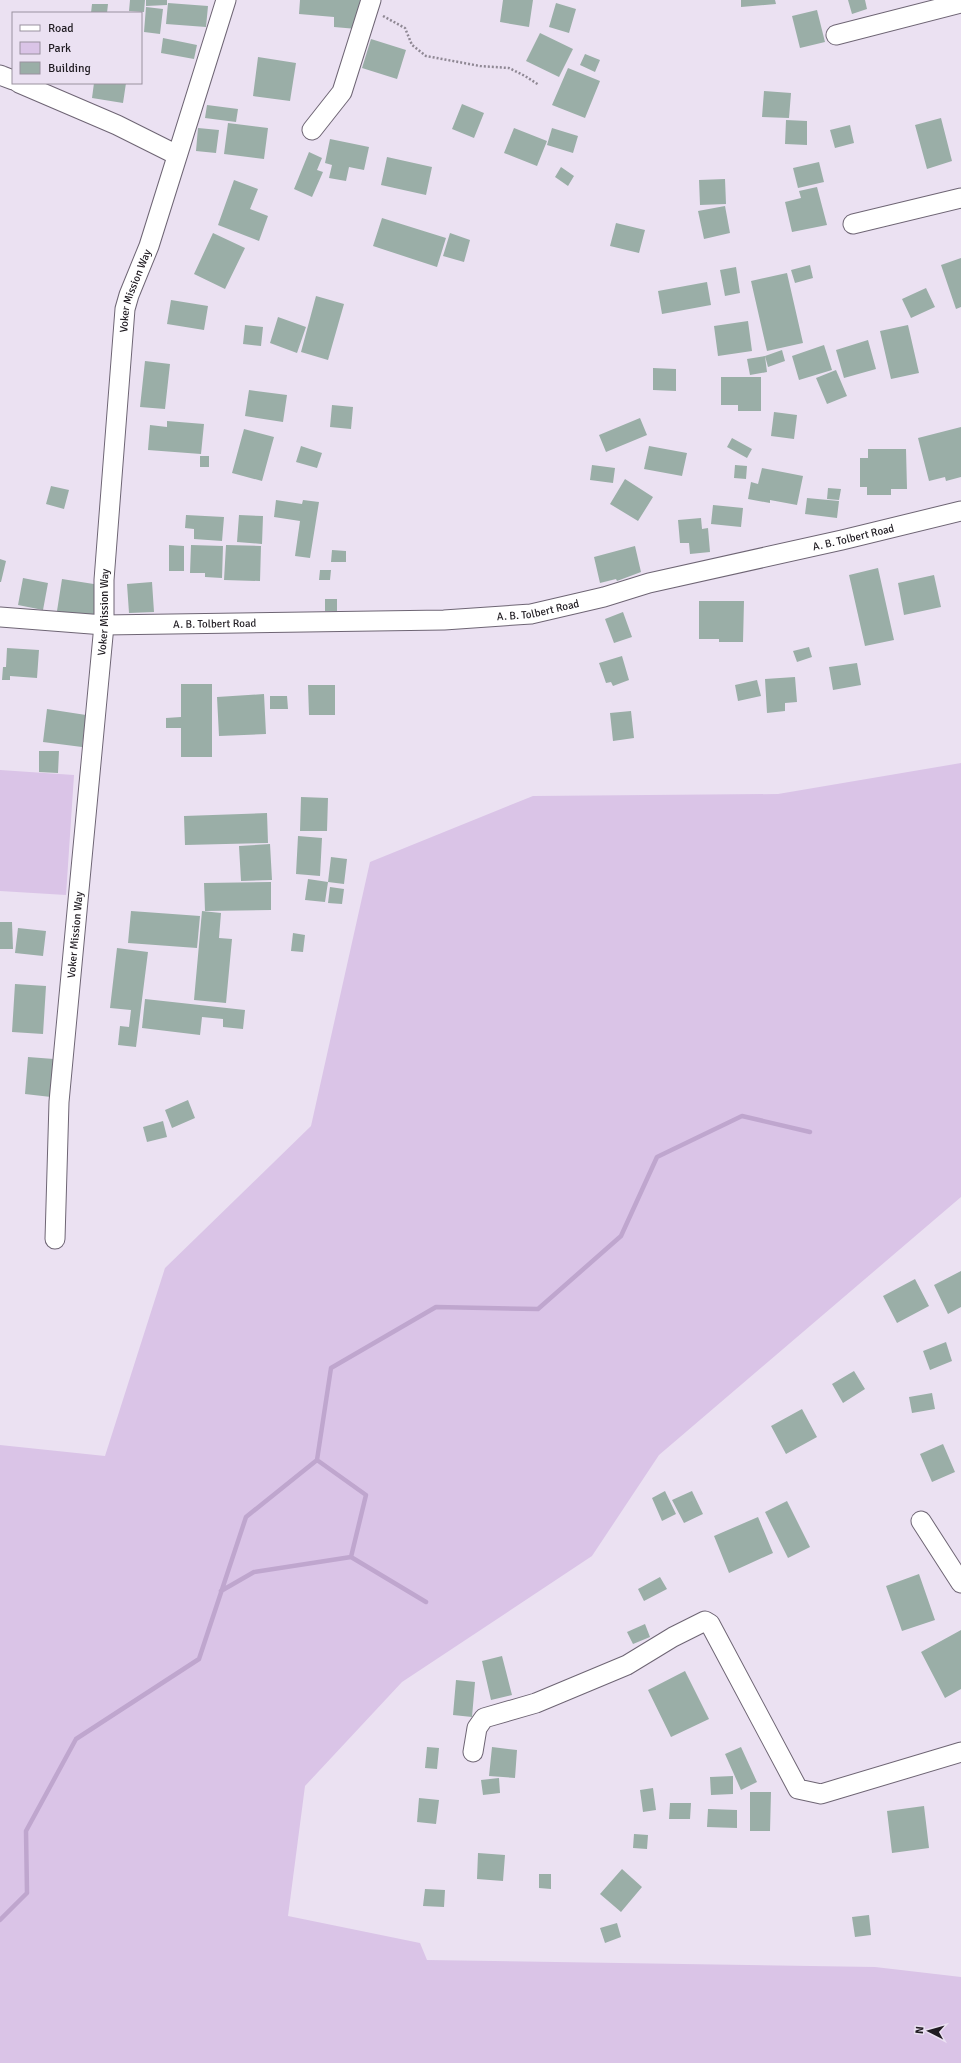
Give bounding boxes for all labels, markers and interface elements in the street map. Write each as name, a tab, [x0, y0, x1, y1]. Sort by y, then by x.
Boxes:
legend	[12, 12, 142, 84]
text: Road	[48, 21, 74, 36]
text: Park	[48, 41, 71, 56]
text: Building	[48, 61, 91, 76]
street label: Voker Mission Way	[117, 247, 154, 333]
street label: A. B. Tolbert Road	[811, 522, 896, 553]
street label: Voker Mission Way	[95, 567, 112, 656]
street label: A. B. Tolbert Road	[496, 597, 581, 623]
street label: A. B. Tolbert Road	[173, 617, 257, 631]
street label: Voker Mission Way	[65, 890, 86, 979]
north arrow	[909, 2011, 949, 2051]
text: N	[913, 2026, 926, 2034]

